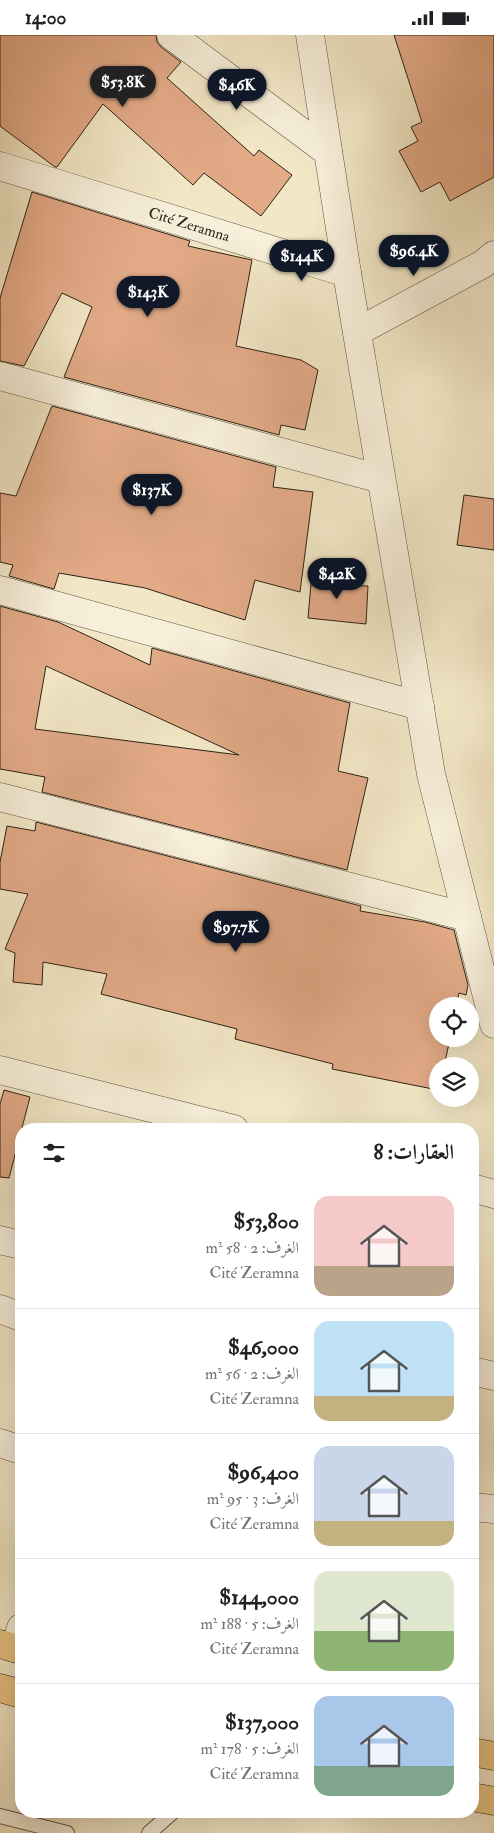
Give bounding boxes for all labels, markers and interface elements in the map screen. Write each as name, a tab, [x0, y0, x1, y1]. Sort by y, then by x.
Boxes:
text: 14:00	[25, 6, 66, 30]
pin: $53.8K	[82, 65, 164, 108]
pin: $46K	[207, 69, 267, 111]
text: $53.8K	[101, 72, 145, 92]
text: $46K	[219, 75, 255, 95]
street label: Cité Zeramna	[146, 203, 233, 247]
pin: $96.4K	[373, 235, 455, 277]
pin: $144K	[267, 239, 337, 282]
text: $96.4K	[390, 241, 438, 261]
text: $144K	[280, 246, 324, 266]
pin: $143K	[113, 275, 183, 318]
text: $143K	[128, 282, 168, 302]
pin: $137K	[117, 473, 187, 516]
text: $137K	[132, 480, 172, 500]
pin: $42K	[307, 557, 367, 600]
text: $42K	[319, 564, 355, 584]
pin: $97.7K	[195, 911, 277, 953]
text: $97.7K	[213, 917, 259, 937]
map controls	[429, 997, 479, 1107]
button: locate	[429, 997, 479, 1047]
button: layers	[429, 1057, 479, 1107]
icon: filters	[40, 1139, 68, 1167]
text: العقارات: 8	[373, 1139, 454, 1166]
text: $53,800	[233, 1208, 299, 1235]
icon: home	[354, 1216, 414, 1276]
text: الغرف: 2 · 58 m²	[205, 1238, 299, 1258]
text: Cité Zeramna	[210, 1263, 299, 1283]
text: $46,000	[228, 1334, 299, 1361]
icon: home	[354, 1341, 414, 1401]
text: الغرف: 2 · 56 m²	[205, 1364, 299, 1384]
text: Cité Zeramna	[210, 1389, 299, 1409]
text: $96,400	[227, 1459, 299, 1486]
icon: home	[354, 1466, 414, 1526]
text: الغرف: 3 · 95 m²	[207, 1489, 299, 1509]
text: Cité Zeramna	[210, 1514, 299, 1534]
text: $144,000	[219, 1584, 299, 1611]
icon: home	[354, 1591, 414, 1651]
text: الغرف: 5 · 188 m²	[200, 1614, 299, 1634]
text: Cité Zeramna	[210, 1639, 299, 1659]
text: $137,000	[225, 1709, 299, 1736]
icon: home	[354, 1716, 414, 1776]
text: الغرف: 5 · 178 m²	[201, 1739, 299, 1759]
text: Cité Zeramna	[210, 1764, 299, 1784]

